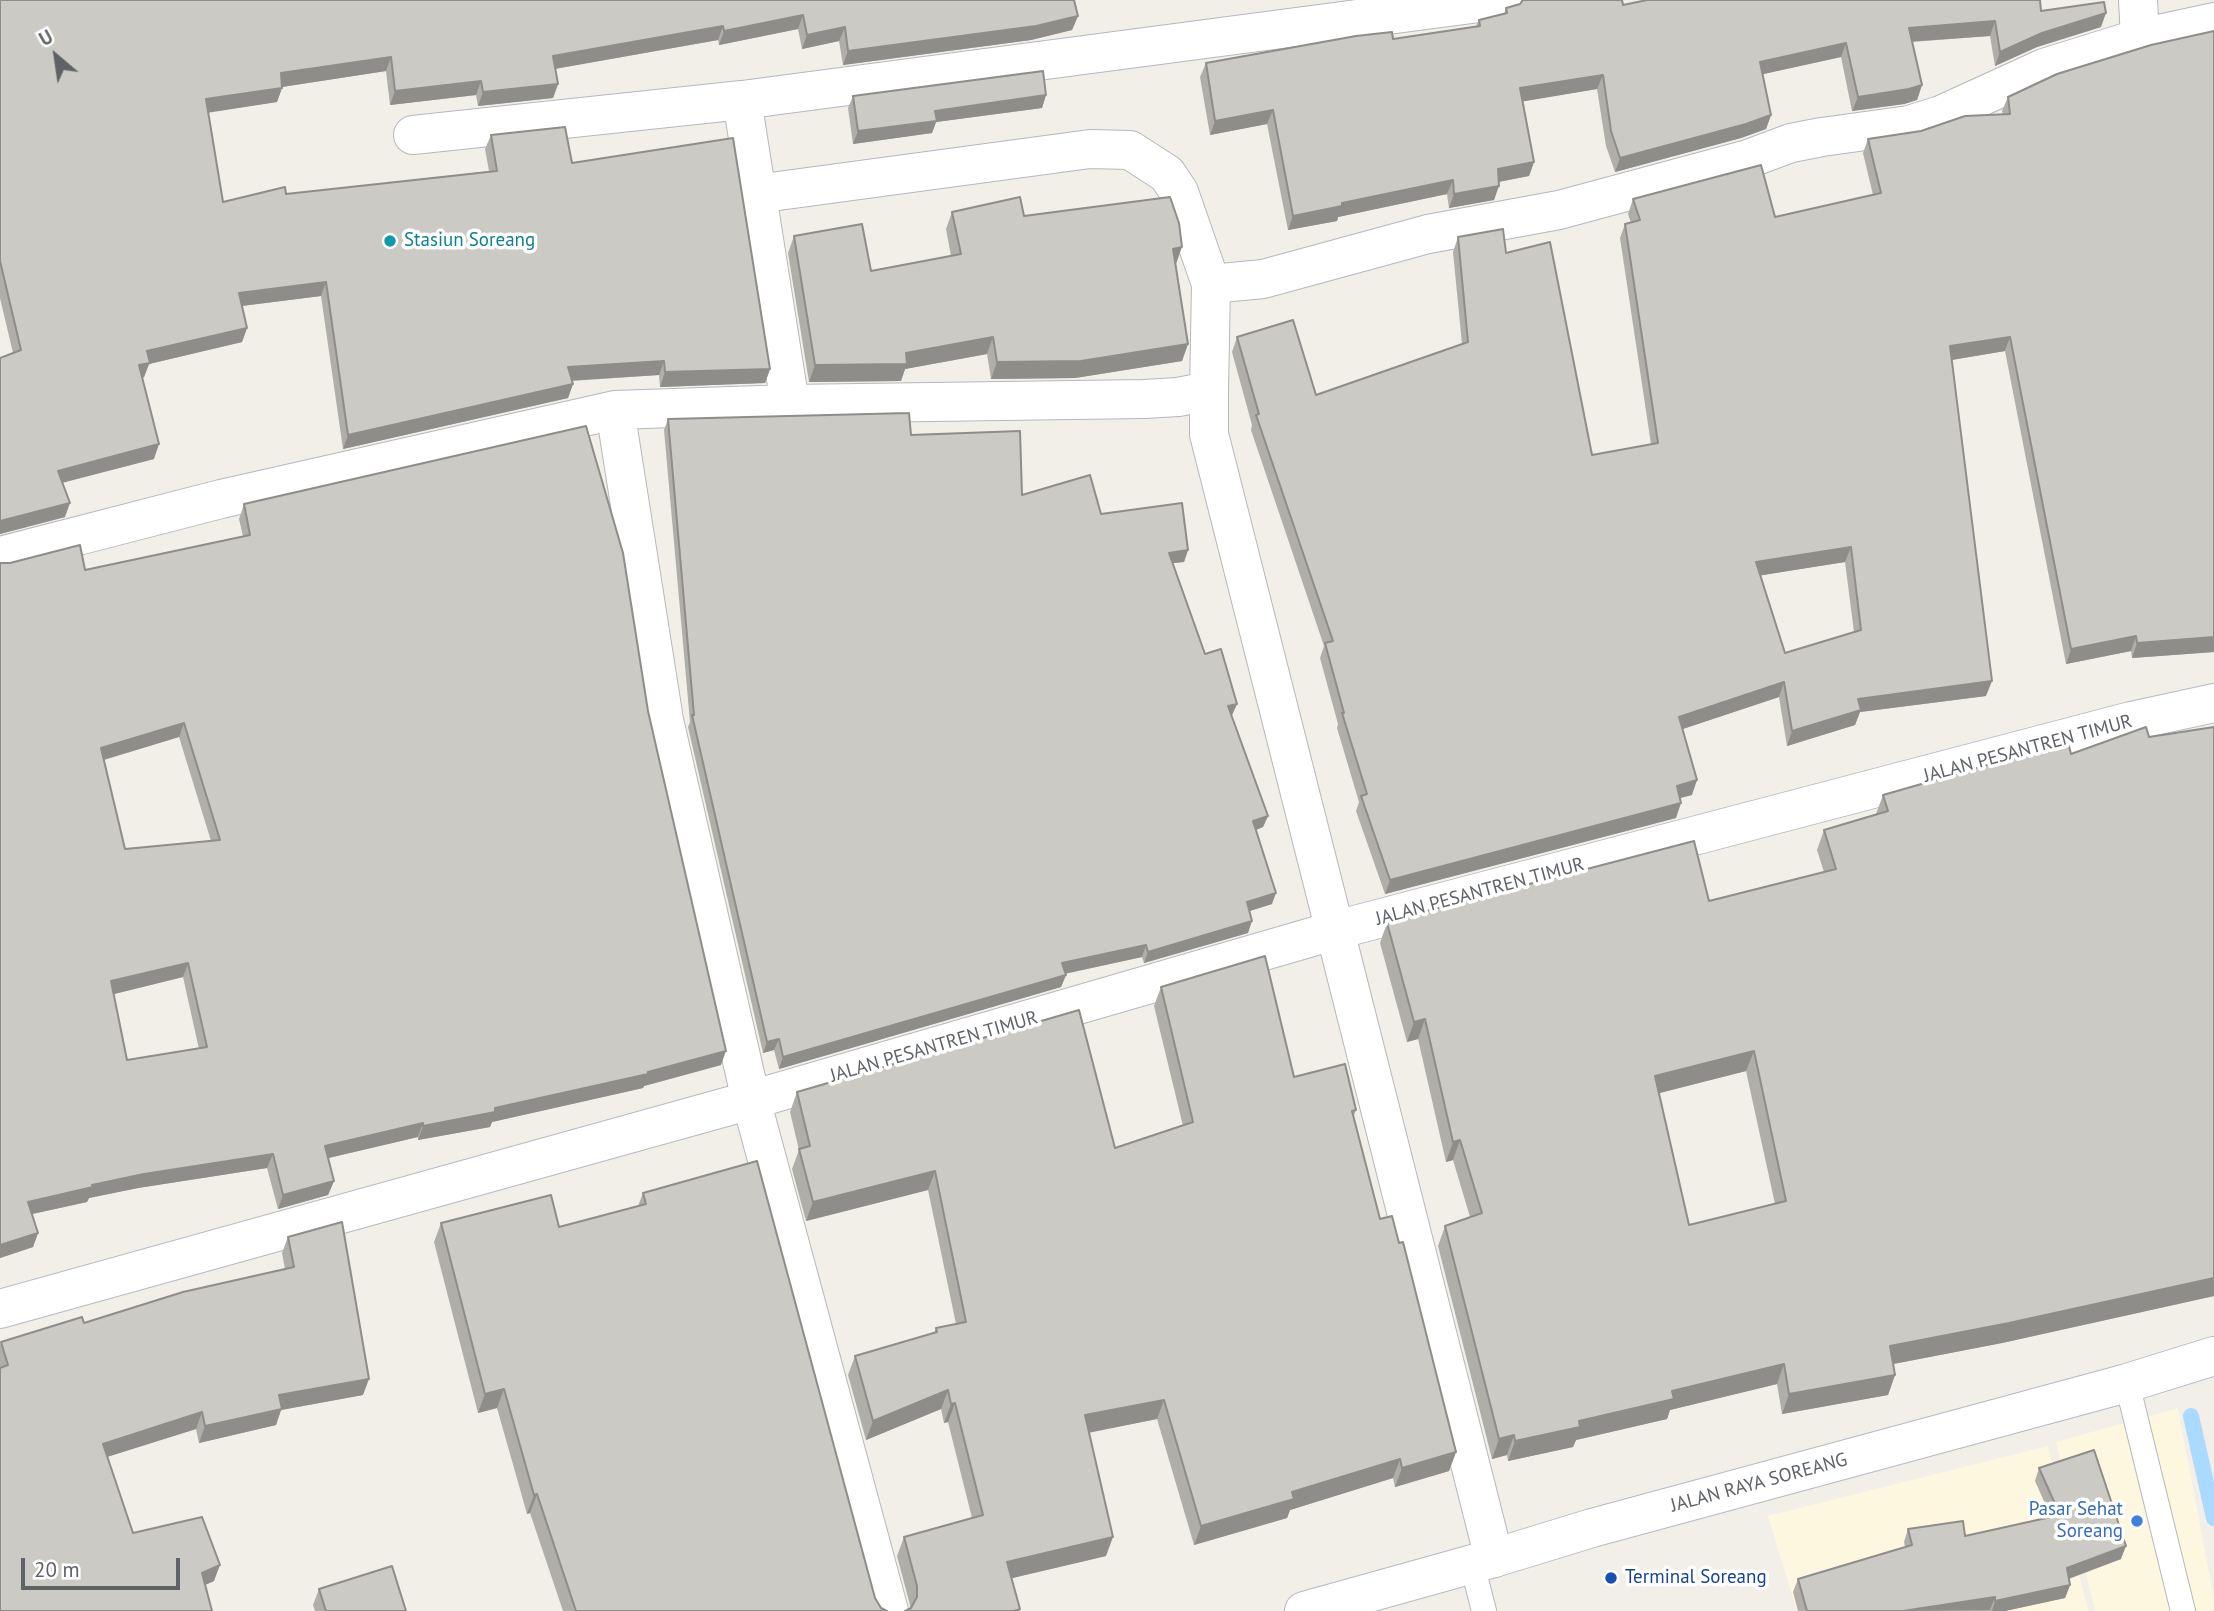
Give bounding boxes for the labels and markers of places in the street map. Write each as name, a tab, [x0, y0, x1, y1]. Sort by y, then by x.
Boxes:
place label: Stasiun Soreang	[404, 230, 535, 252]
marker: Stasiun Soreang	[382, 233, 398, 249]
place label: Pasar Sehat Soreang	[2029, 1499, 2123, 1543]
marker: Pasar Sehat Soreang	[2129, 1513, 2145, 1529]
place label: Terminal Soreang	[1625, 1567, 1767, 1589]
marker: Terminal Soreang	[1603, 1570, 1619, 1586]

